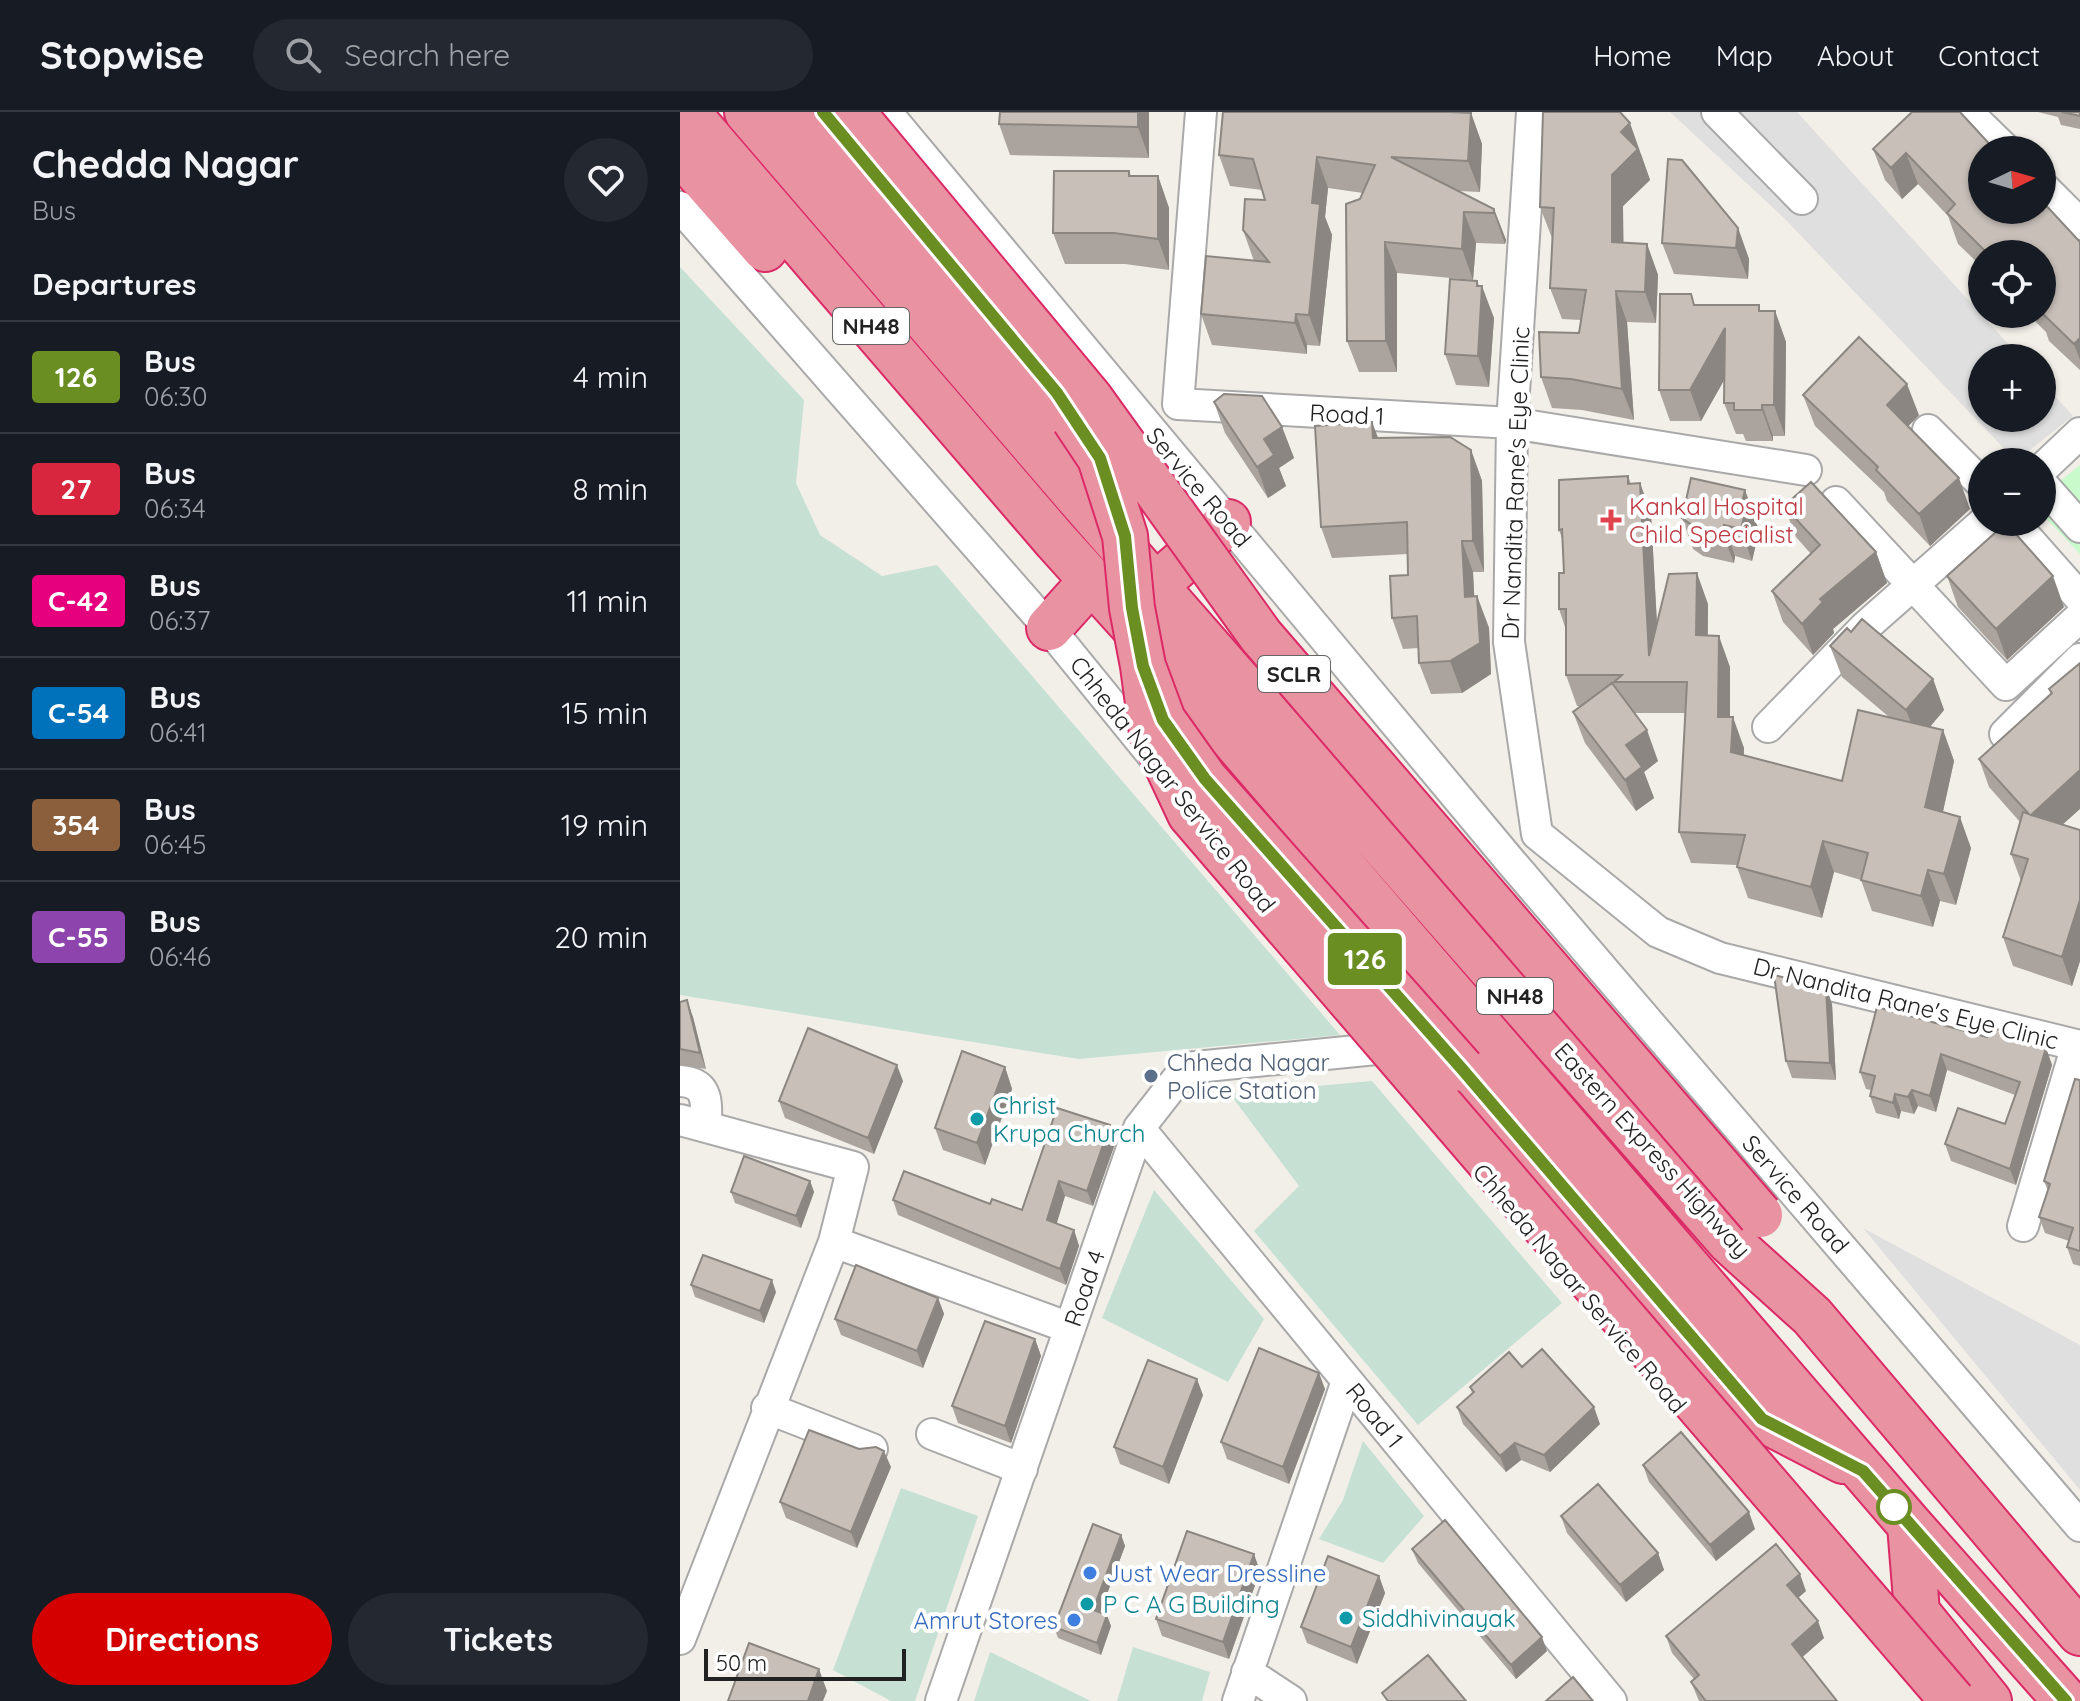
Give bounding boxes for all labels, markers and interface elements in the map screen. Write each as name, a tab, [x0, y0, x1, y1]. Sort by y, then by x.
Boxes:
search box	[253, 19, 813, 91]
text: Stopwise	[40, 31, 205, 79]
icon: search	[281, 33, 325, 77]
text: Search here	[345, 36, 510, 74]
text: Home	[1593, 38, 1672, 73]
text: Map	[1716, 38, 1773, 73]
text: About	[1817, 38, 1894, 73]
text: Contact	[1938, 38, 2040, 73]
north arrow	[1968, 136, 2056, 224]
map controls	[1968, 136, 2056, 536]
button: heart	[564, 138, 648, 222]
text: Chedda Nagar	[32, 140, 299, 188]
text: Bus	[32, 194, 76, 227]
button: locate	[1968, 240, 2056, 328]
text: Departures	[32, 265, 197, 303]
road number: NH48	[833, 308, 909, 344]
street label: Dr Nandita Rane's Eye Clinic	[1495, 326, 1535, 640]
text: Bus	[144, 342, 196, 380]
button: +	[1968, 344, 2056, 432]
text: 4 min	[573, 358, 648, 396]
text: 126	[55, 359, 97, 394]
text: 06:30	[144, 380, 207, 413]
street label: Road 1	[1309, 397, 1385, 431]
street label: Service Road	[1140, 421, 1258, 553]
button: −	[1968, 448, 2056, 536]
text: Bus	[144, 454, 196, 492]
text: 8 min	[572, 470, 648, 508]
text: 27	[60, 471, 92, 506]
place label: Kankal Hospital Child Specialist	[1629, 491, 1804, 549]
text: 06:34	[144, 492, 206, 525]
marker: Kankal Hospital Child Specialist	[1600, 509, 1622, 531]
text: Bus	[149, 566, 201, 604]
text: 11 min	[566, 582, 648, 620]
text: C-42	[48, 583, 109, 618]
text: 06:37	[149, 604, 210, 637]
street label: Chheda Nagar Service Road	[1064, 650, 1282, 918]
road number: SCLR	[1258, 656, 1330, 692]
text: Bus	[149, 678, 201, 716]
text: 15 min	[561, 694, 648, 732]
text: C-54	[48, 695, 109, 730]
text: 06:41	[149, 716, 207, 749]
text: Bus	[144, 790, 196, 828]
text: 19 min	[561, 806, 648, 844]
text: 354	[52, 807, 100, 842]
text: 06:45	[144, 828, 206, 861]
text: Bus	[149, 902, 201, 940]
text: 20 min	[554, 918, 648, 956]
text: C-55	[48, 919, 109, 954]
line badge: 126	[1319, 933, 1411, 985]
text: 06:46	[149, 940, 211, 973]
text: 126	[1344, 941, 1386, 976]
street label: Dr Nandita Rane's Eye Clinic	[1750, 951, 2062, 1055]
road number: NH48	[1477, 978, 1553, 1014]
street label: Eastern Express Highway	[1548, 1036, 1758, 1264]
place label: Chheda Nagar Police Station	[1167, 1047, 1330, 1105]
marker: Chheda Nagar Police Station	[1142, 1067, 1160, 1085]
place label: Christ Krupa Church	[993, 1090, 1145, 1148]
marker: Christ Krupa Church	[968, 1110, 986, 1128]
street label: Service Road	[1736, 1129, 1856, 1259]
street label: Chheda Nagar Service Road	[1467, 1157, 1693, 1419]
street label: Road 4	[1057, 1246, 1111, 1330]
street label: Road 1	[1340, 1376, 1410, 1454]
unlabelled marker	[1877, 1490, 1911, 1524]
place label: Just Wear Dressline	[1106, 1558, 1326, 1588]
marker: Just Wear Dressline	[1081, 1564, 1099, 1582]
place label: P C A G Building	[1103, 1589, 1280, 1619]
button: Directions	[32, 1593, 332, 1685]
button: Tickets	[348, 1593, 648, 1685]
marker: P C A G Building	[1078, 1595, 1096, 1613]
place label: Siddhivinayak	[1362, 1603, 1516, 1633]
place label: Amrut Stores	[913, 1605, 1058, 1635]
marker: Siddhivinayak	[1337, 1609, 1355, 1627]
marker: Amrut Stores	[1065, 1611, 1083, 1629]
scale bar	[704, 1645, 906, 1681]
text: 50 m	[716, 1649, 767, 1677]

